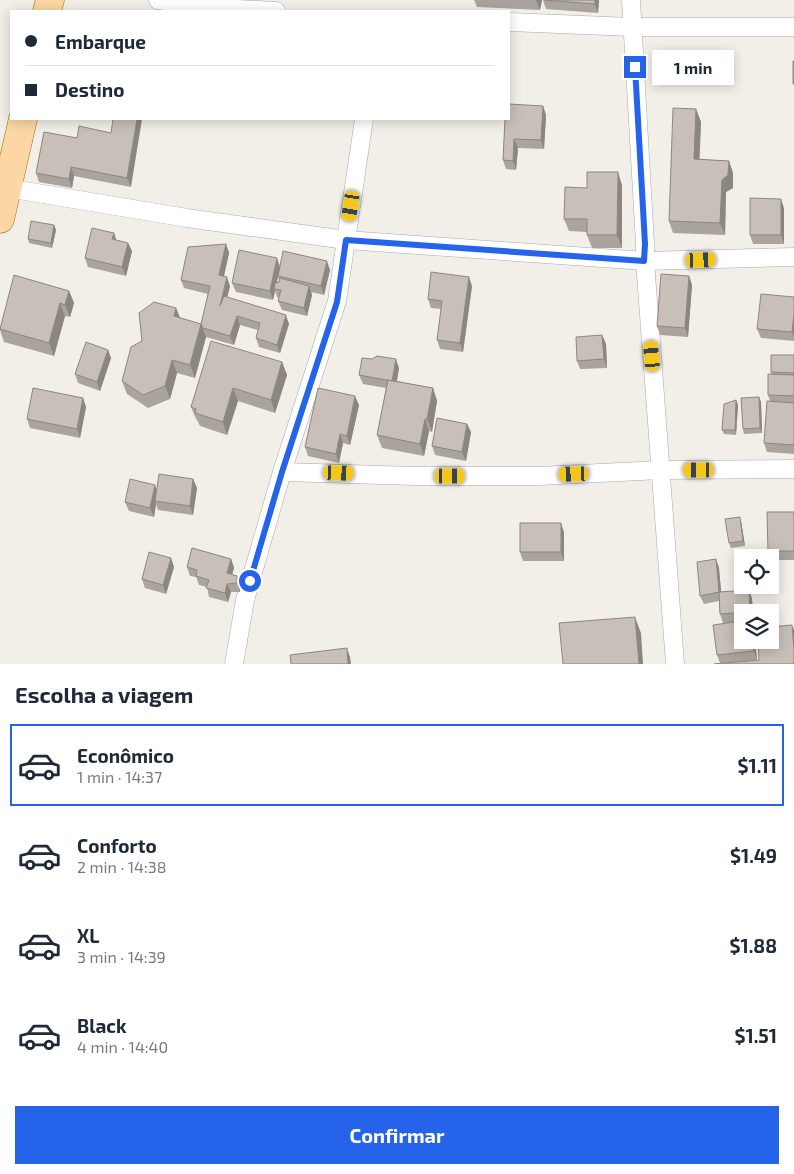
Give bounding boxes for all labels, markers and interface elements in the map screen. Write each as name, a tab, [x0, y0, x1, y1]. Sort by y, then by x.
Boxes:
text: Embarque	[55, 30, 146, 53]
callout: 1 min	[652, 50, 735, 84]
route end	[624, 56, 646, 78]
text: 1 min	[674, 58, 712, 77]
text: Destino	[55, 78, 124, 101]
car	[341, 190, 360, 222]
car	[685, 252, 716, 268]
car	[643, 340, 660, 372]
car	[684, 463, 714, 478]
car	[323, 465, 354, 481]
car	[558, 466, 589, 482]
car	[435, 469, 465, 484]
map controls	[734, 549, 779, 649]
button: locate	[734, 549, 779, 594]
route start	[239, 570, 261, 592]
button: layers	[734, 604, 779, 649]
text: Escolha a viagem	[15, 681, 193, 707]
icon: car	[17, 743, 62, 788]
text: Econômico	[77, 744, 174, 767]
text: $1.11	[738, 754, 777, 777]
text: 1 min · 14:37	[77, 767, 162, 786]
icon: car	[17, 833, 62, 878]
text: Conforto	[77, 834, 157, 857]
text: $1.49	[730, 844, 777, 867]
text: 2 min · 14:38	[77, 857, 166, 876]
icon: car	[17, 923, 62, 968]
text: XL	[77, 924, 99, 947]
text: $1.88	[729, 934, 777, 957]
text: 3 min · 14:39	[77, 947, 166, 966]
icon: car	[17, 1013, 62, 1058]
text: Black	[77, 1014, 127, 1037]
text: $1.51	[734, 1024, 777, 1047]
text: 4 min · 14:40	[77, 1037, 168, 1056]
button: Confirmar	[15, 1106, 779, 1164]

